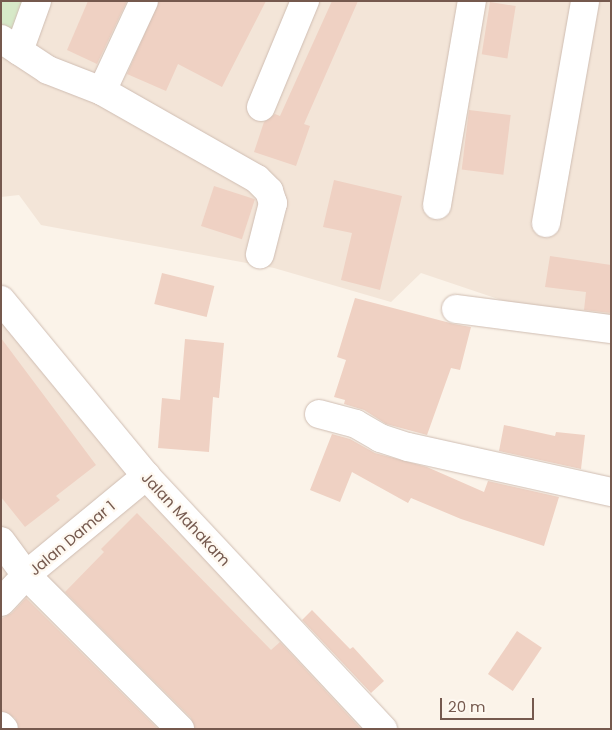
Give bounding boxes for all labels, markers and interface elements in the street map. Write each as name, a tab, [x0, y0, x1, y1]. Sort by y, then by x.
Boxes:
street label: Jalan Mahakam	[138, 468, 234, 570]
street label: Jalan Damar 1	[26, 497, 118, 579]
scale bar	[442, 688, 536, 720]
text: 20 m	[448, 696, 486, 717]

